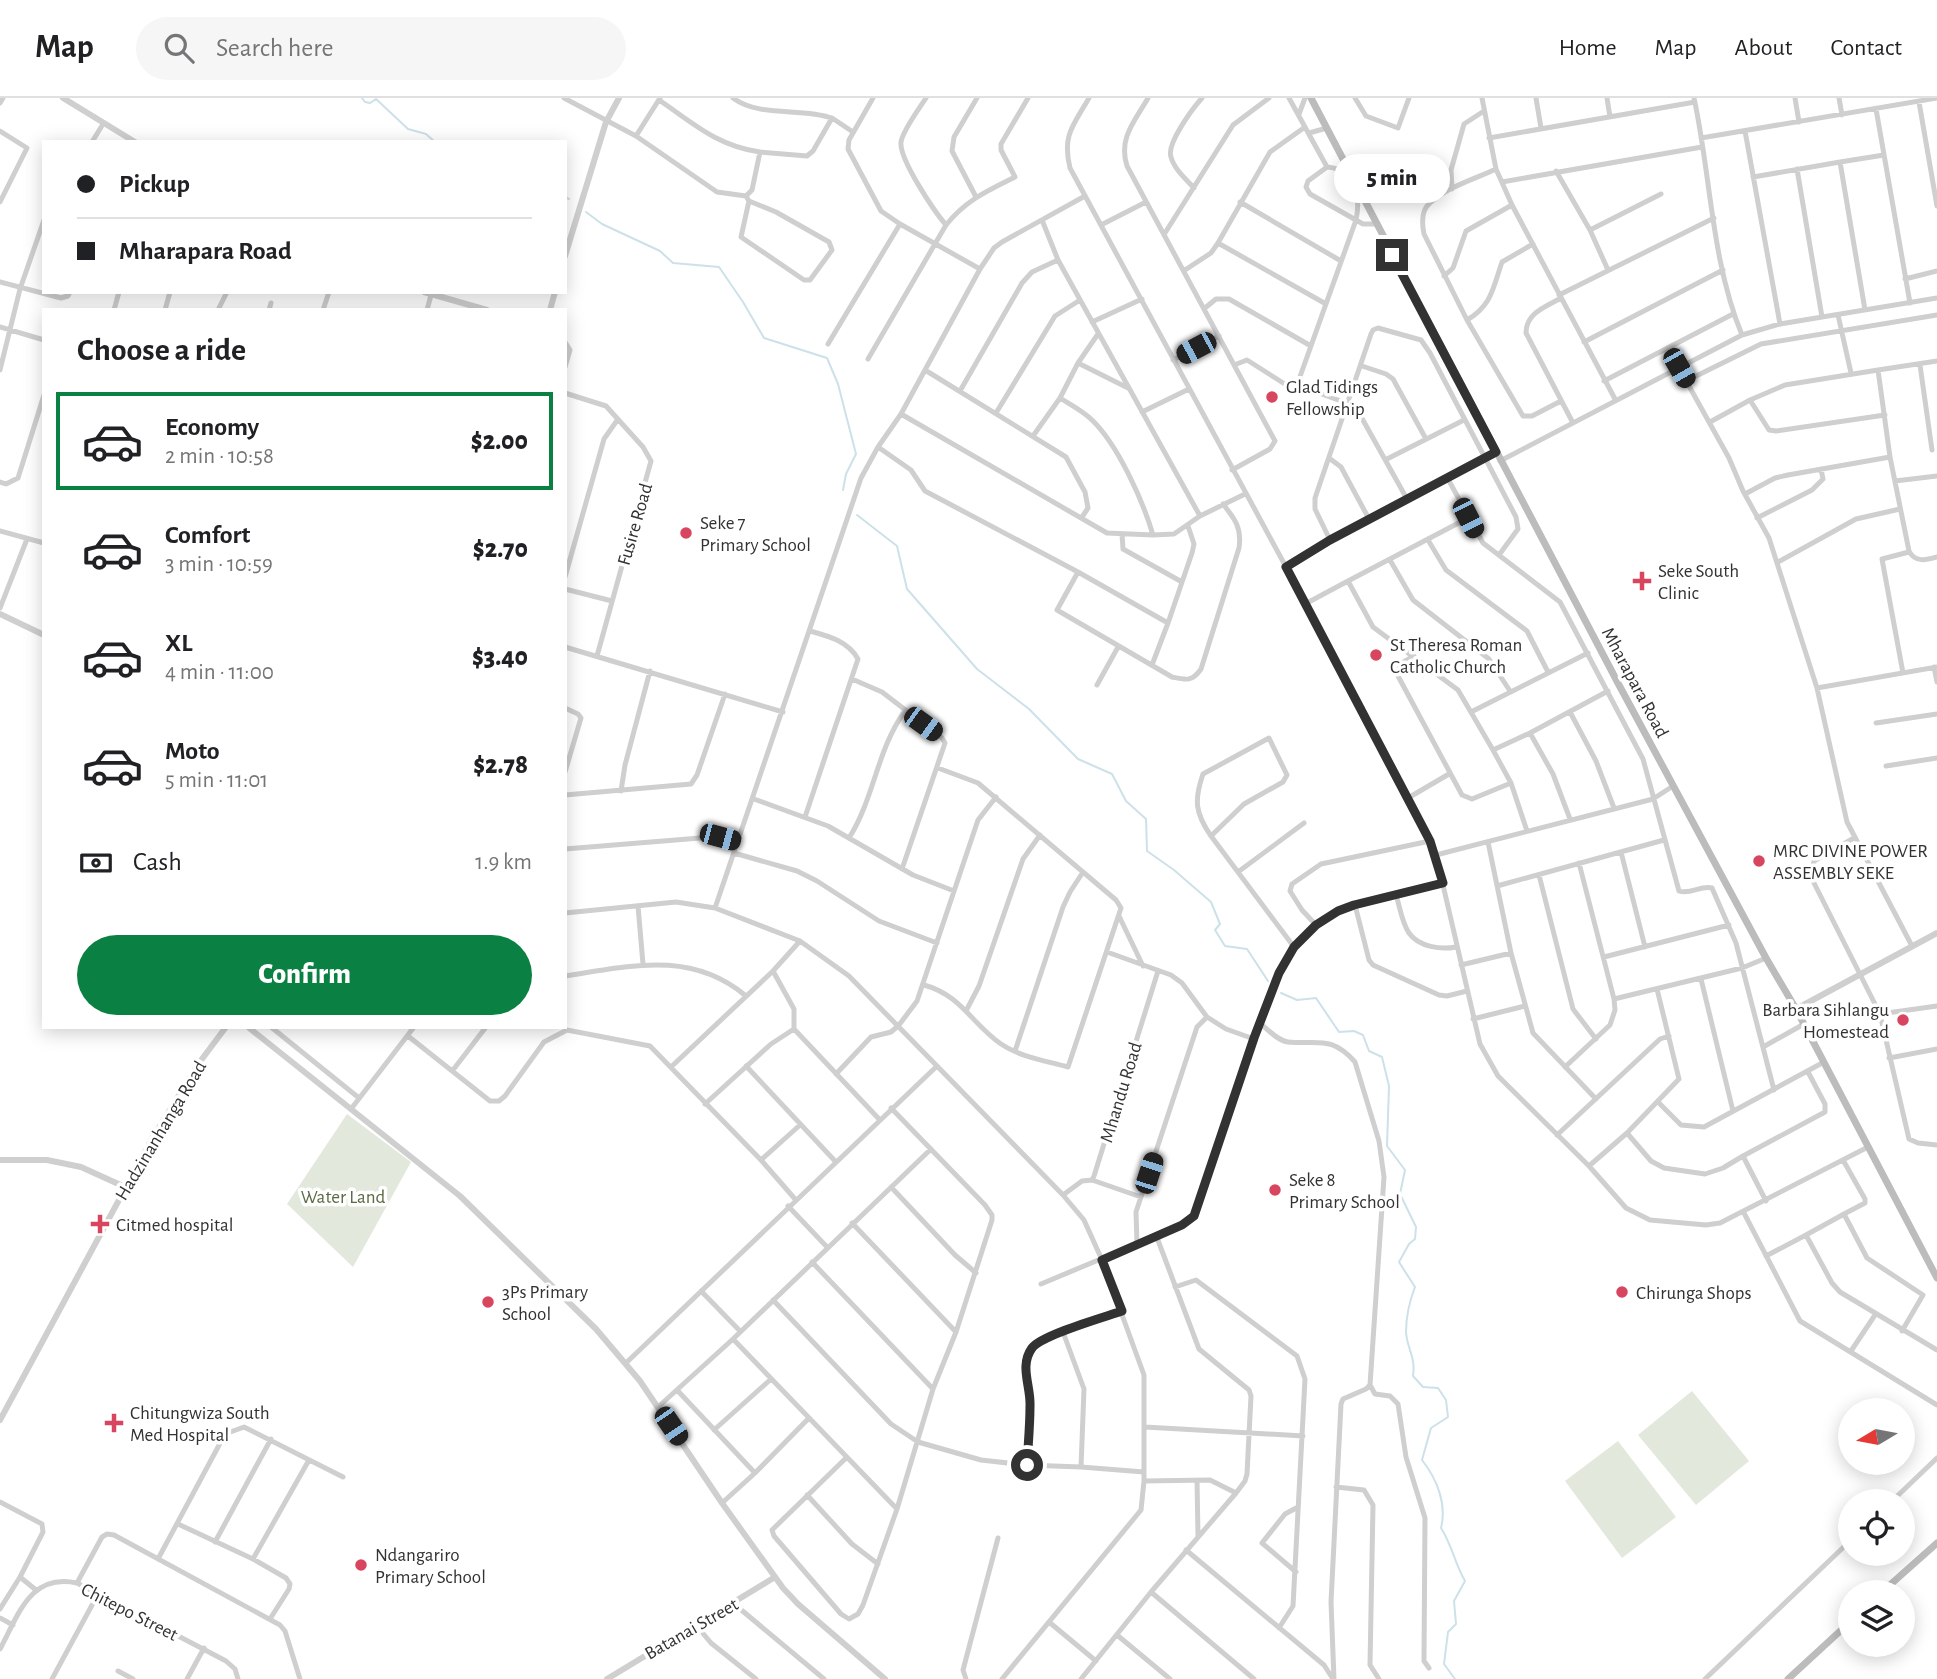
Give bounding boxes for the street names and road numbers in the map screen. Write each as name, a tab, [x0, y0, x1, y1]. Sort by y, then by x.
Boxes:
street label: Fusire Road	[615, 481, 656, 568]
street label: Mharapara Road	[1598, 624, 1672, 741]
street label: Mhandu Road	[1097, 1040, 1146, 1145]
street label: Hadzinanhanga Road	[112, 1058, 210, 1204]
street label: Chitepo Street	[78, 1580, 181, 1645]
street label: Batanai Street	[642, 1595, 742, 1664]

